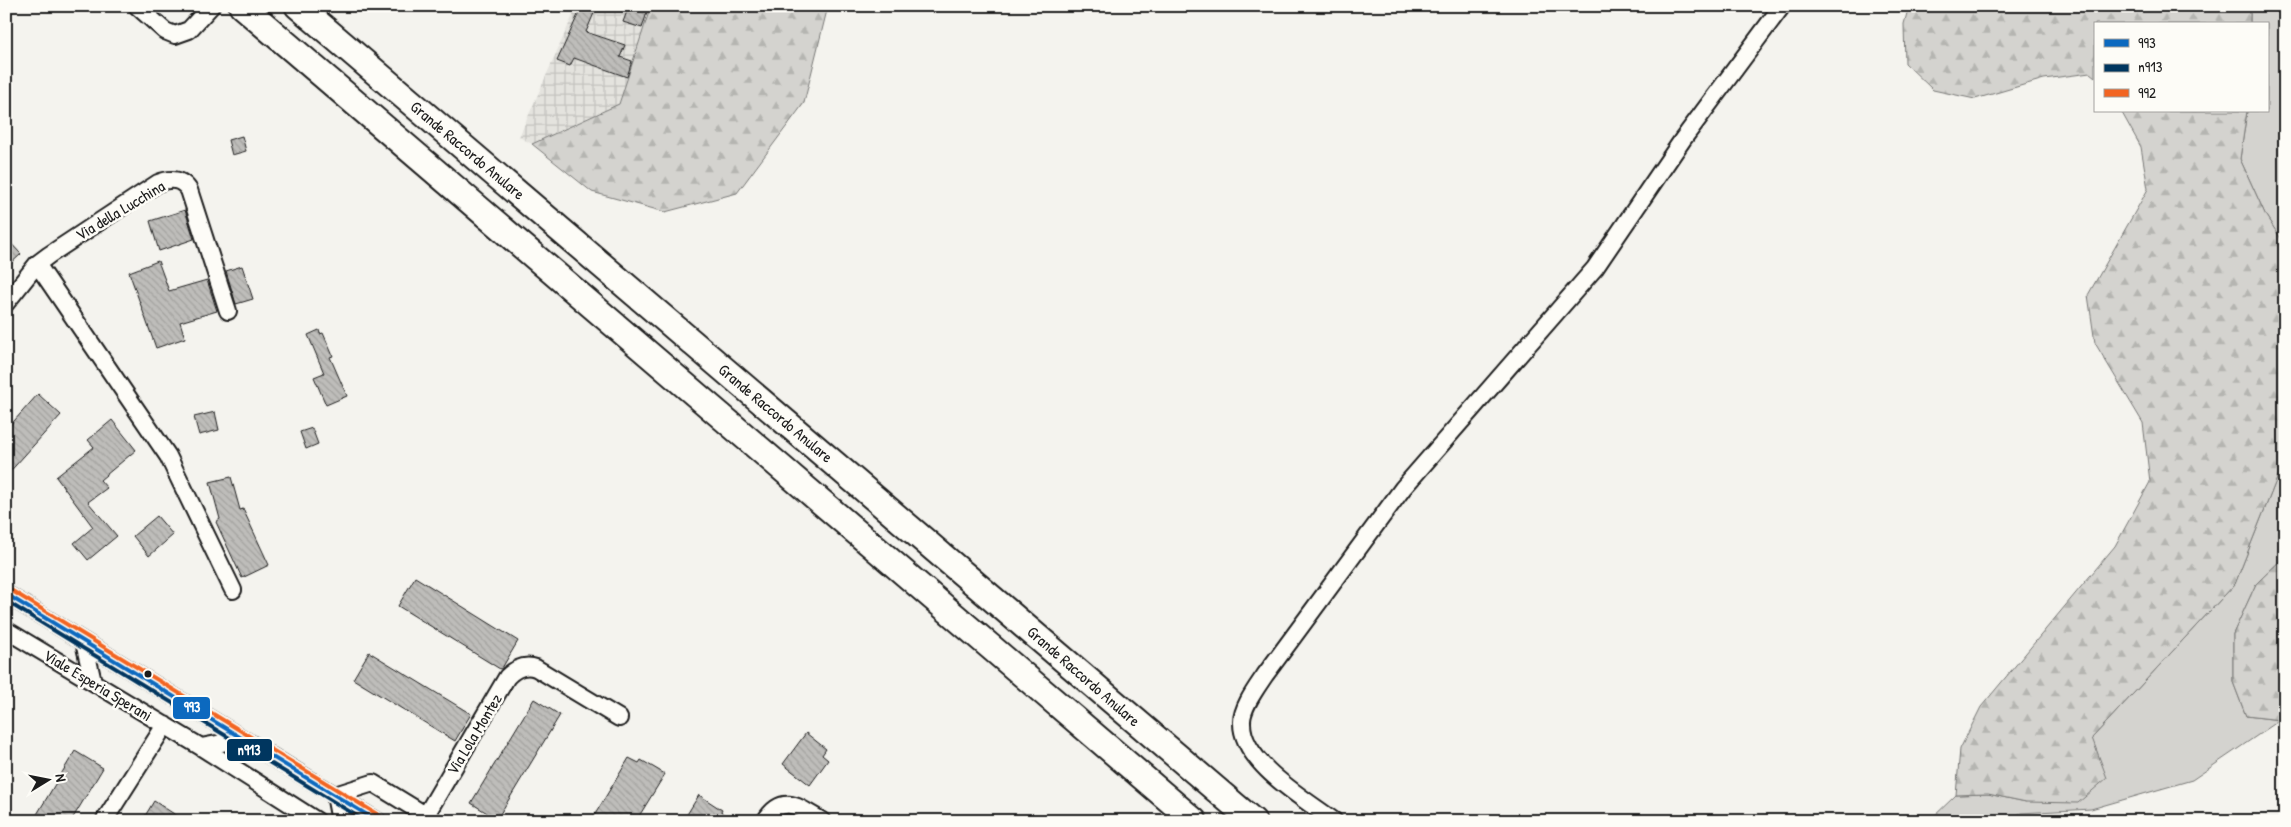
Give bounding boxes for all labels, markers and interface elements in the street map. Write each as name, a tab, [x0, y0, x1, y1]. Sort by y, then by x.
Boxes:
legend	[2094, 22, 2268, 112]
text: 993	[2138, 32, 2156, 53]
text: n913	[2138, 56, 2163, 77]
text: 992	[2138, 82, 2156, 103]
street label: Grande Raccordo Anulare	[406, 96, 530, 205]
street label: Via della Lucchina	[71, 175, 169, 245]
street label: Grande Raccordo Anulare	[714, 359, 838, 468]
street label: Grande Raccordo Anulare	[1023, 621, 1146, 732]
street label: Viale Esperia Sperani	[40, 644, 156, 726]
unlabelled marker	[143, 669, 153, 679]
street label: Via Lola Montez	[441, 689, 507, 779]
line badge: 993	[172, 696, 211, 720]
text: 993	[184, 697, 201, 716]
line badge: n913	[226, 738, 273, 762]
text: n913	[238, 740, 261, 759]
north arrow	[22, 754, 72, 804]
text: N	[51, 772, 71, 784]

